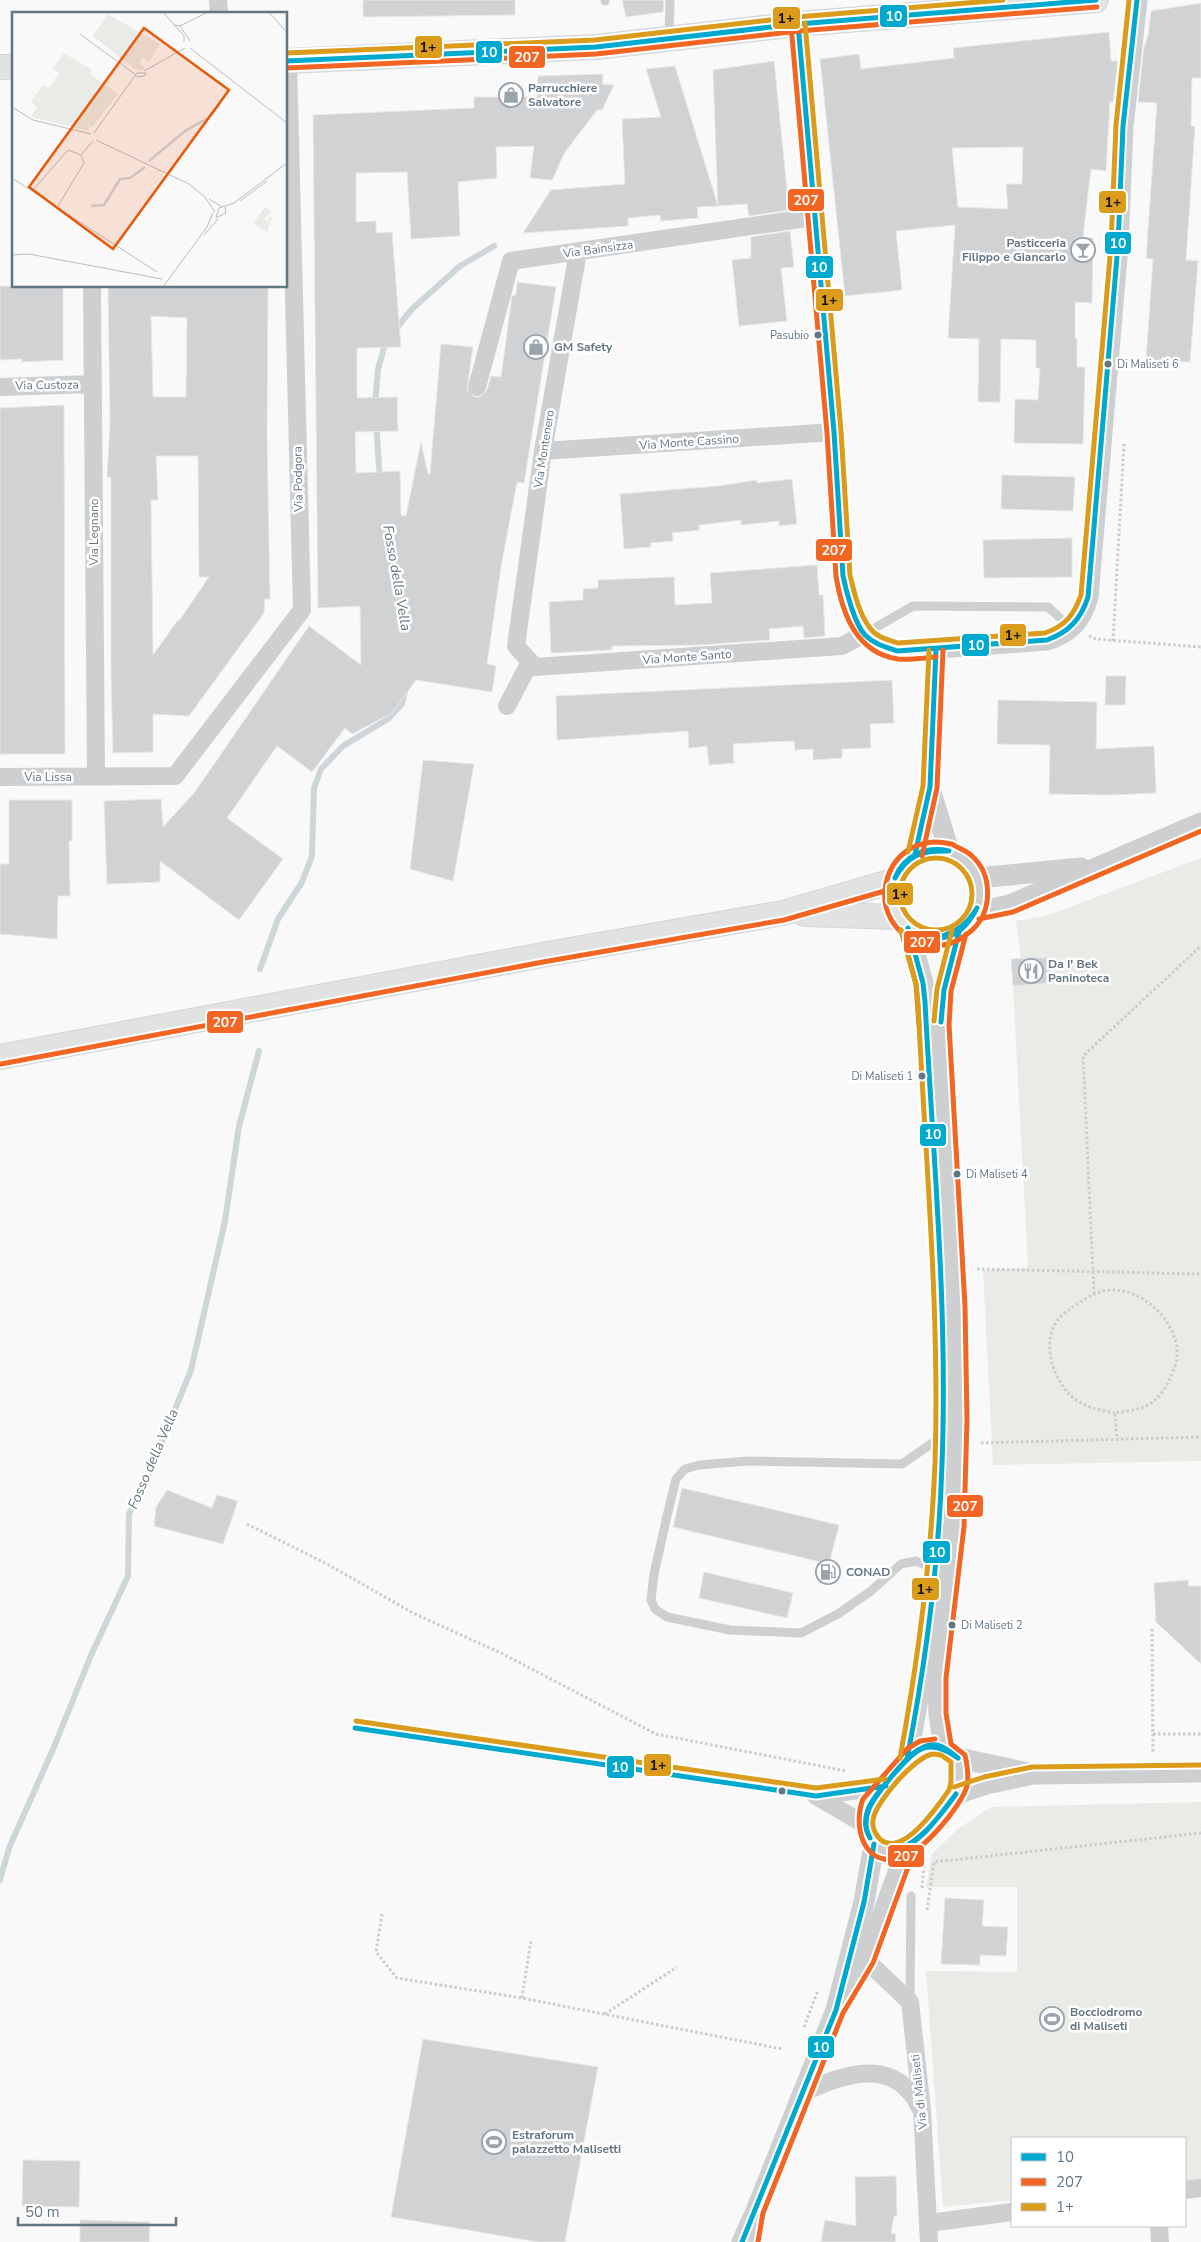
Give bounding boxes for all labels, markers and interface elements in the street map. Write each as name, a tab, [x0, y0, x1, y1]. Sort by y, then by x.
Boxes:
line badge: 10	[879, 4, 908, 28]
line badge: 1+	[772, 6, 801, 30]
text: 10	[886, 7, 902, 26]
text: 1+	[778, 9, 794, 28]
inset map	[12, 12, 288, 288]
line badge: 1+	[414, 35, 443, 59]
text: 1+	[420, 38, 436, 57]
line badge: 10	[475, 40, 503, 64]
text: 10	[481, 43, 497, 62]
line badge: 207	[508, 45, 546, 69]
text: 207	[514, 48, 540, 67]
place label: Parrucchiere Salvatore	[528, 80, 598, 110]
shop icon: Parrucchiere Salvatore	[498, 82, 524, 108]
line badge: 207	[787, 188, 825, 212]
line badge: 1+	[1098, 190, 1127, 214]
text: 207	[793, 191, 819, 210]
text: 1+	[1105, 193, 1121, 212]
line badge: 10	[1104, 231, 1132, 255]
text: 10	[1110, 234, 1126, 253]
place label: Pasticceria Filippo e Giancarlo	[962, 235, 1066, 265]
street label: Via Bainsizza	[561, 236, 634, 262]
bar icon: Pasticceria Filippo e Giancarlo	[1070, 237, 1096, 263]
line badge: 10	[805, 255, 834, 279]
text: 10	[811, 258, 827, 277]
line badge: 1+	[815, 288, 844, 312]
text: 1+	[821, 291, 837, 310]
place label: Pasubio	[770, 328, 809, 343]
marker: Pasubio	[813, 330, 823, 340]
shop icon: GM Safety	[523, 334, 549, 360]
place label: GM Safety	[554, 339, 613, 355]
place label: Di Maliseti 6	[1117, 357, 1179, 372]
marker: Di Maliseti 6	[1103, 359, 1113, 369]
street label: Via Custoza	[14, 376, 79, 394]
street label: Via Montenero	[530, 408, 558, 490]
street label: Via Monte Cassino	[638, 431, 740, 454]
street label: Via Podgora	[289, 446, 307, 513]
street label: Via Legnano	[86, 498, 102, 567]
water label: Fosso della Vella	[378, 524, 416, 632]
line badge: 207	[815, 538, 853, 562]
text: 207	[821, 541, 847, 560]
line badge: 1+	[999, 623, 1027, 647]
text: 1+	[1005, 626, 1021, 645]
line badge: 10	[961, 633, 990, 657]
text: 10	[968, 636, 984, 655]
street label: Via Monte Santo	[641, 646, 732, 668]
street label: Via Lissa	[23, 769, 72, 785]
line badge: 1+	[886, 882, 914, 906]
text: 1+	[892, 885, 908, 904]
line badge: 207	[903, 930, 941, 954]
text: 207	[909, 933, 935, 952]
place label: Da I' Bek Paninoteca	[1048, 956, 1109, 986]
restaurant icon: Da I' Bek Paninoteca	[1018, 958, 1044, 984]
line badge: 207	[206, 1010, 244, 1034]
text: 207	[212, 1013, 238, 1032]
place label: Di Maliseti 1	[851, 1069, 913, 1084]
marker: Di Maliseti 1	[917, 1071, 927, 1081]
line badge: 10	[919, 1123, 947, 1147]
text: 10	[925, 1125, 941, 1144]
place label: Di Maliseti 4	[966, 1167, 1028, 1182]
marker: Di Maliseti 4	[952, 1169, 962, 1179]
water label: Fosso della Vella	[123, 1406, 183, 1512]
line badge: 207	[946, 1494, 984, 1518]
text: 207	[952, 1497, 978, 1516]
line badge: 10	[922, 1540, 951, 1564]
text: 10	[929, 1543, 945, 1562]
fuel station icon: CONAD	[815, 1559, 841, 1585]
place label: CONAD	[846, 1564, 890, 1580]
line badge: 1+	[911, 1577, 940, 1601]
text: 1+	[917, 1580, 933, 1599]
place label: Di Maliseti 2	[961, 1618, 1023, 1633]
marker: Di Maliseti 2	[947, 1620, 957, 1630]
line badge: 1+	[643, 1753, 672, 1777]
line badge: 10	[606, 1755, 635, 1779]
text: 1+	[650, 1756, 666, 1775]
text: 10	[612, 1758, 628, 1777]
unlabelled marker	[777, 1786, 787, 1796]
line badge: 207	[887, 1844, 925, 1868]
text: 207	[893, 1847, 919, 1866]
place label: Bocciodromo di Maliseti	[1070, 2004, 1143, 2034]
sports icon: Bocciodromo di Maliseti	[1039, 2006, 1065, 2032]
line badge: 10	[807, 2035, 835, 2059]
text: 10	[813, 2038, 829, 2057]
street label: Via di Maliseti	[907, 2054, 931, 2131]
place label: Estraforum palazzetto Malisetti	[512, 2127, 621, 2157]
sports icon: Estraforum palazzetto Malisetti	[481, 2129, 507, 2155]
legend	[1011, 2137, 1186, 2227]
text: 10	[1056, 2147, 1074, 2167]
text: 207	[1056, 2172, 1083, 2192]
scale bar	[18, 2194, 175, 2226]
text: 1+	[1056, 2197, 1074, 2217]
text: 50 m	[25, 2202, 60, 2222]

